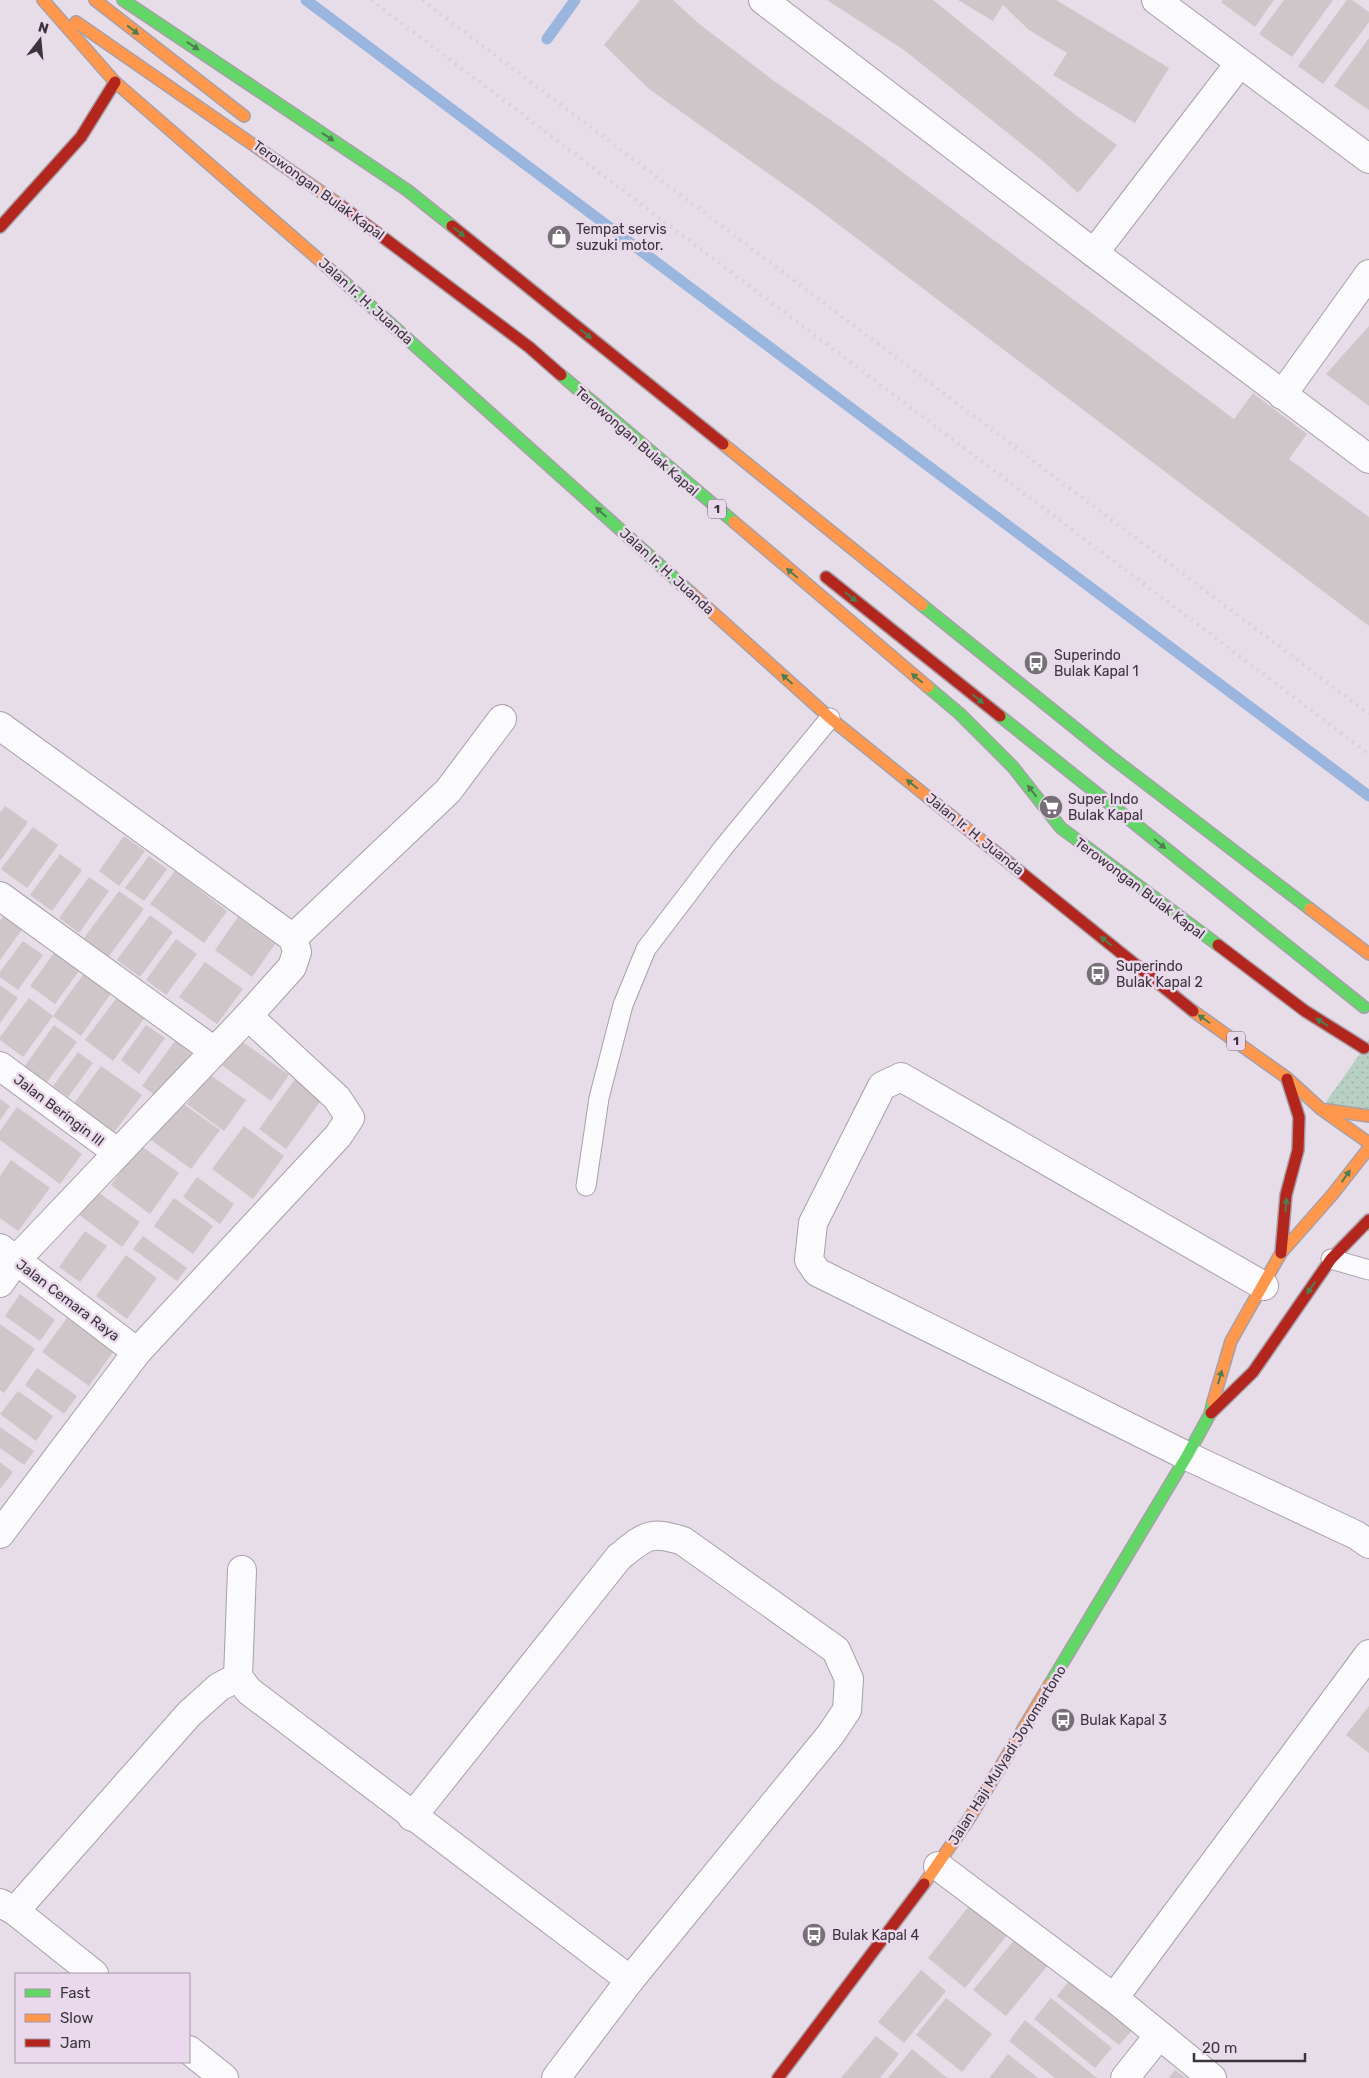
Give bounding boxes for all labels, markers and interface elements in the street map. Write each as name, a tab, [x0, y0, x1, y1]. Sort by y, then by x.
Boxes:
north arrow	[15, 15, 65, 65]
text: N	[36, 18, 51, 38]
one-way arrow	[127, 25, 140, 35]
one-way arrow	[186, 41, 200, 51]
one-way arrow	[321, 132, 335, 142]
street label: Terowongan Bulak Kapal	[250, 137, 388, 244]
place label: Tempat servis suzuki motor.	[576, 221, 667, 254]
shop icon: Tempat servis suzuki motor.	[546, 224, 572, 250]
one-way arrow	[452, 227, 465, 238]
street label: Jalan Ir. H. Juanda	[315, 254, 416, 348]
one-way arrow	[579, 329, 592, 340]
street label: Terowongan Bulak Kapal	[571, 383, 702, 500]
road number: 1	[708, 499, 726, 518]
one-way arrow	[596, 506, 608, 518]
street label: Jalan Ir. H. Juanda	[616, 524, 717, 618]
one-way arrow	[786, 567, 799, 578]
one-way arrow	[844, 592, 857, 603]
place label: Superindo Bulak Kapal 1	[1054, 647, 1138, 680]
bus stop icon: Superindo Bulak Kapal 1	[1023, 650, 1049, 676]
one-way arrow	[910, 672, 923, 683]
one-way arrow	[782, 673, 794, 685]
one-way arrow	[971, 693, 984, 704]
one-way arrow	[906, 778, 919, 789]
one-way arrow	[1027, 784, 1037, 798]
street label: Jalan Ir. H. Juanda	[922, 790, 1027, 879]
place label: Super Indo Bulak Kapal	[1068, 791, 1143, 824]
supermarket icon: Super Indo Bulak Kapal	[1038, 794, 1064, 820]
street label: Terowongan Bulak Kapal	[1071, 834, 1208, 943]
one-way arrow	[1153, 839, 1167, 849]
one-way arrow	[1100, 935, 1113, 946]
place label: Superindo Bulak Kapal 2	[1116, 958, 1203, 991]
bus stop icon: Superindo Bulak Kapal 2	[1085, 961, 1111, 987]
one-way arrow	[1197, 1014, 1211, 1024]
one-way arrow	[1316, 1018, 1329, 1027]
road number: 1	[1227, 1032, 1245, 1050]
street label: Jalan Beringin III	[10, 1071, 107, 1150]
one-way arrow	[1341, 1169, 1351, 1183]
one-way arrow	[1282, 1197, 1290, 1213]
street label: Jalan Cemara Raya	[13, 1256, 123, 1345]
one-way arrow	[1306, 1281, 1316, 1295]
one-way arrow	[1217, 1369, 1225, 1384]
street label: Jalan Haji Mulyadi Joyomartono	[945, 1662, 1070, 1848]
bus stop icon: Bulak Kapal 3	[1050, 1707, 1076, 1733]
place label: Bulak Kapal 3	[1080, 1712, 1167, 1729]
bus stop icon: Bulak Kapal 4	[801, 1922, 827, 1948]
place label: Bulak Kapal 4	[832, 1927, 919, 1944]
legend	[15, 1973, 190, 2063]
text: Fast	[60, 1984, 90, 2002]
text: Slow	[60, 2009, 93, 2027]
scale bar	[1194, 2030, 1305, 2062]
text: Jam	[60, 2034, 91, 2052]
text: 20 m	[1202, 2039, 1237, 2057]

